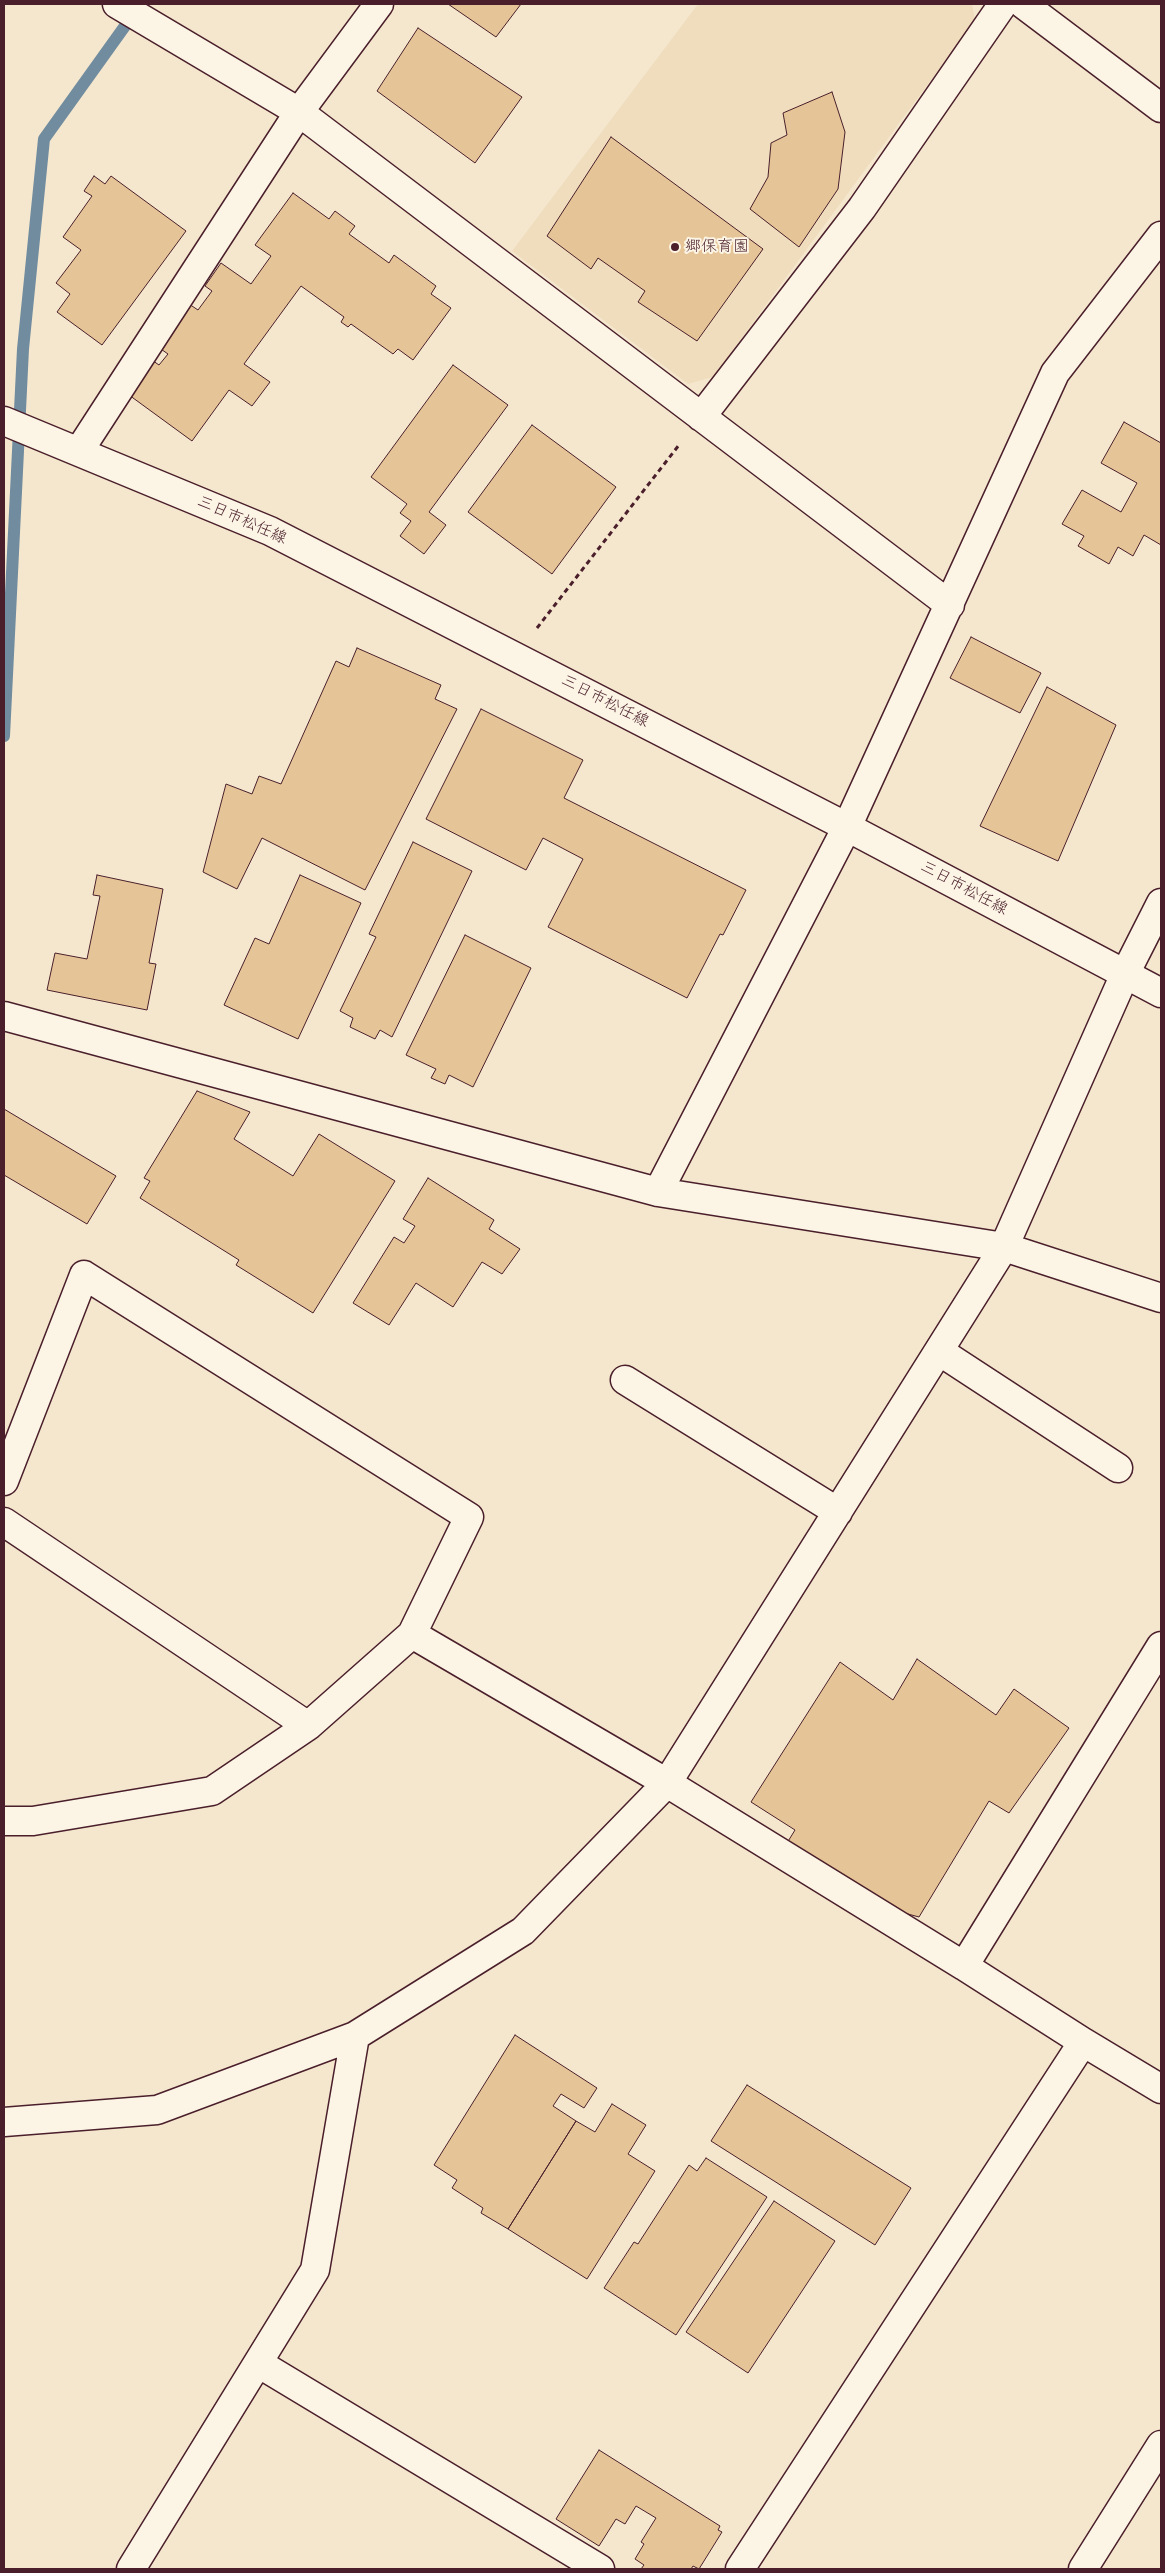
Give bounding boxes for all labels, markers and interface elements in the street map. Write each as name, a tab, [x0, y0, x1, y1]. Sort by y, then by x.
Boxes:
place label: 郷保育園	[685, 237, 749, 257]
marker: 郷保育園	[669, 241, 681, 253]
street label: 三日市松任線	[194, 492, 290, 548]
street label: 三日市松任線	[558, 671, 652, 731]
street label: 三日市松任線	[917, 857, 1011, 919]

